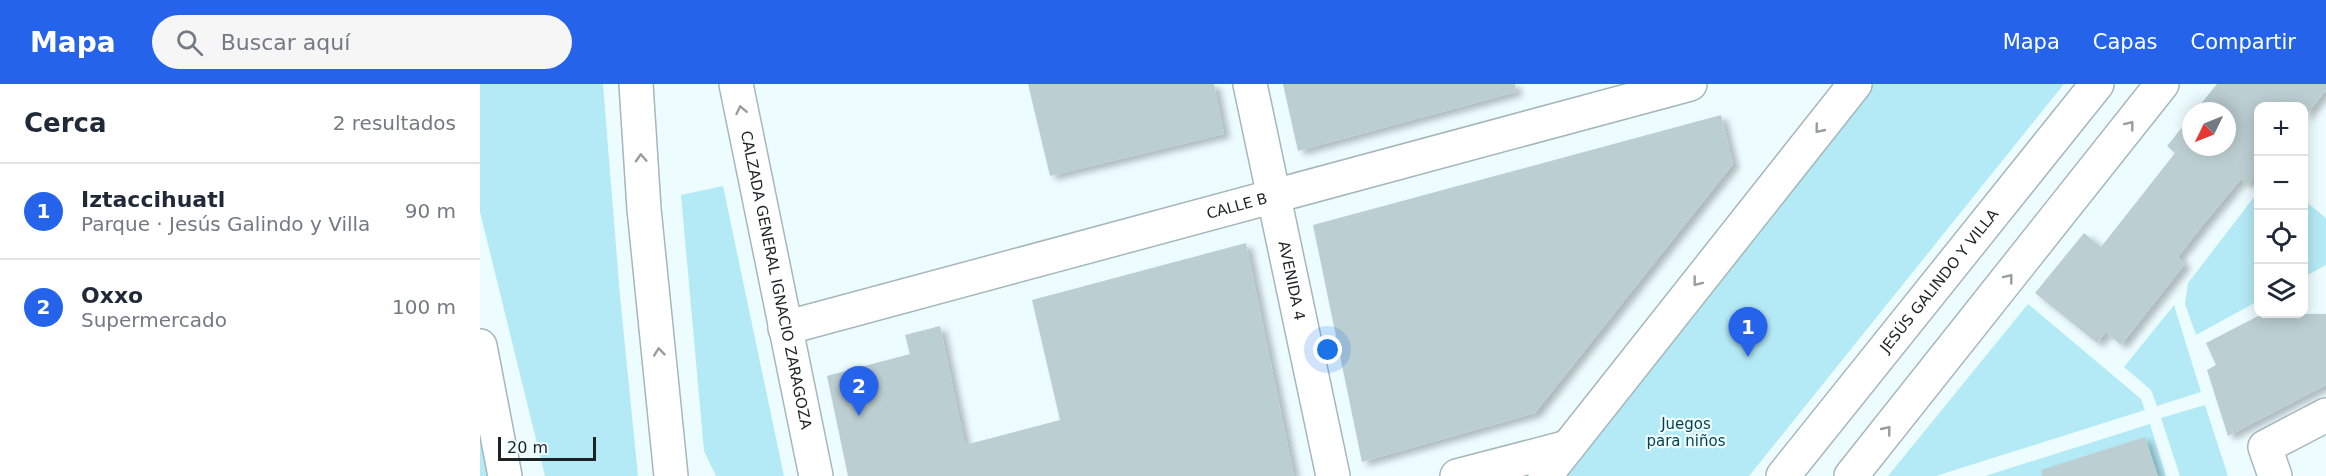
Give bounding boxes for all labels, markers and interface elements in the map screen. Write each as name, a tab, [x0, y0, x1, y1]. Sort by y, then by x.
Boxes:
search box	[152, 15, 572, 69]
text: Mapa	[30, 26, 116, 59]
icon: search	[173, 26, 206, 59]
text: Buscar aquí	[221, 30, 350, 55]
text: Mapa	[2003, 30, 2060, 54]
text: Capas	[2093, 30, 2157, 54]
text: Compartir	[2190, 30, 2296, 54]
north arrow	[2182, 102, 2236, 156]
map controls	[2254, 102, 2308, 318]
button: +	[2254, 102, 2308, 156]
one-way arrow	[735, 105, 748, 115]
text: Cerca	[24, 108, 107, 138]
text: 2 resultados	[333, 111, 456, 135]
one-way arrow	[2122, 121, 2133, 132]
one-way arrow	[1815, 123, 1826, 134]
street label: CALZADA GENERAL IGNACIO ZARAGOZA	[737, 129, 815, 432]
one-way arrow	[635, 154, 648, 163]
button: −	[2254, 156, 2308, 210]
text: Iztaccihuatl	[81, 187, 225, 212]
street label: CALLE B	[1205, 189, 1269, 223]
text: 1	[37, 199, 50, 223]
text: 90 m	[405, 199, 456, 223]
street label: JESÚS GALINDO Y VILLA	[1876, 205, 2003, 357]
button: locate	[2254, 210, 2308, 264]
text: Parque · Jesús Galindo y Villa	[81, 212, 370, 236]
street label: AVENIDA 4	[1274, 239, 1309, 322]
button: layers	[2254, 264, 2308, 318]
one-way arrow	[2001, 274, 2012, 285]
one-way arrow	[1694, 275, 1705, 286]
text: Oxxo	[81, 283, 143, 308]
text: 2	[37, 295, 50, 319]
text: 100 m	[392, 295, 456, 319]
text: Supermercado	[81, 308, 227, 332]
pin: 1	[1728, 308, 1768, 357]
your location	[1313, 335, 1342, 364]
one-way arrow	[653, 348, 666, 357]
pin: 2	[840, 366, 878, 416]
park label: Juegos para niños	[1646, 415, 1726, 450]
one-way arrow	[1879, 426, 1890, 437]
scale bar	[498, 434, 596, 462]
text: 20 m	[507, 438, 548, 457]

